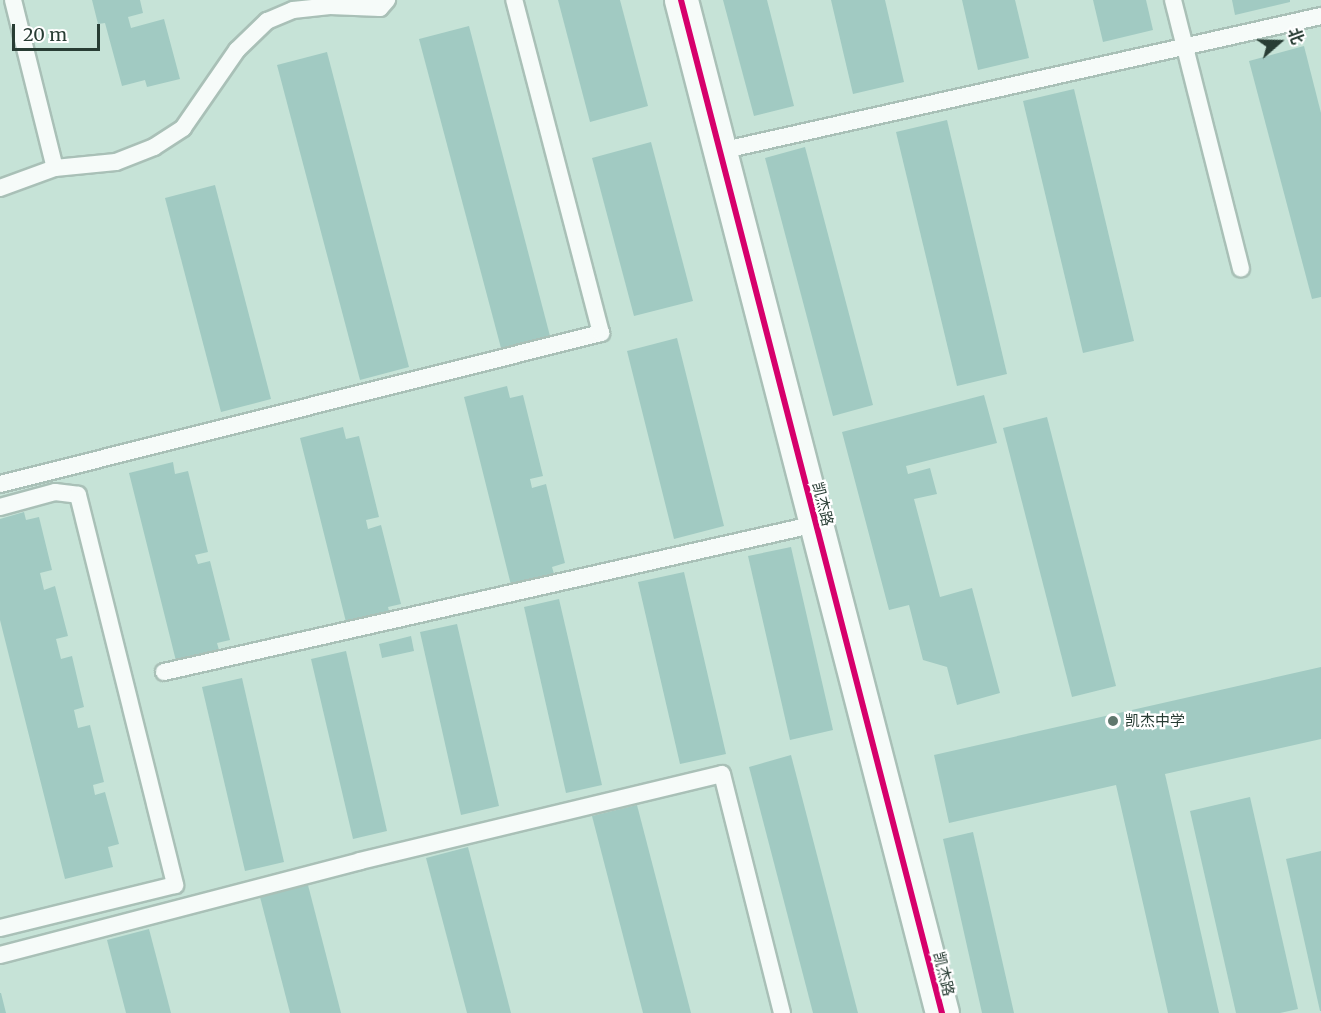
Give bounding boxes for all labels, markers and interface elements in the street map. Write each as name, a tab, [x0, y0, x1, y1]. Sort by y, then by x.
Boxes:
scale bar	[15, 12, 104, 50]
north arrow	[1249, 12, 1309, 72]
text: 20 m	[23, 23, 67, 46]
text: 北	[1284, 25, 1308, 47]
street label: 凯杰路	[809, 480, 837, 528]
place label: 凯杰中学	[1125, 712, 1185, 730]
marker: 凯杰中学	[1106, 714, 1120, 728]
street label: 凯杰路	[930, 950, 958, 998]

